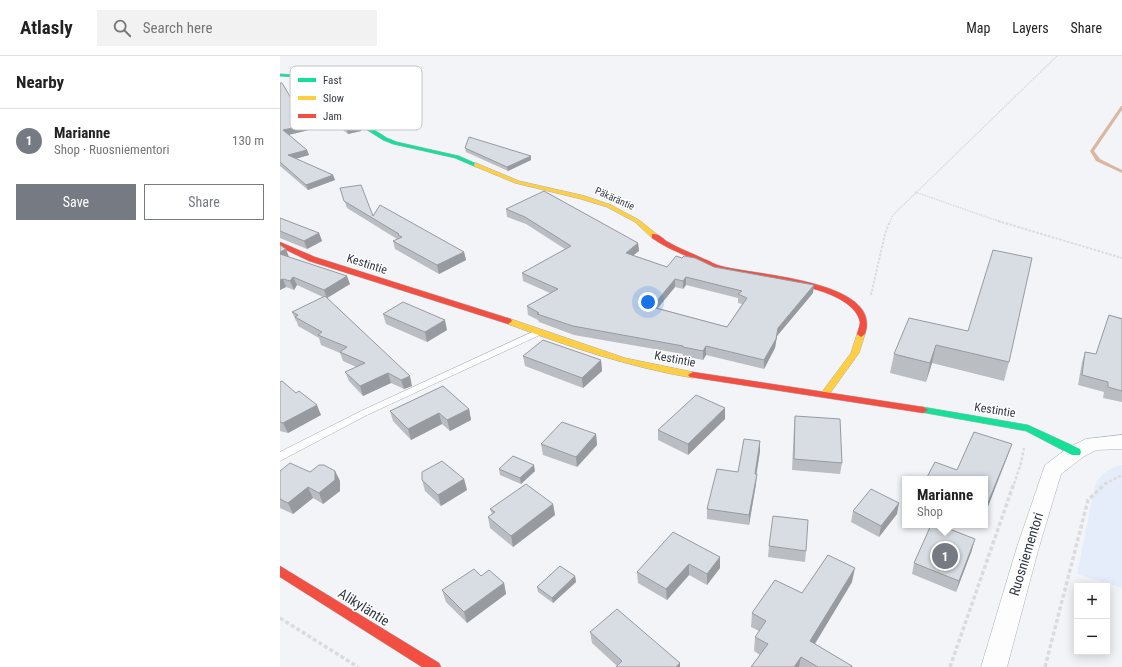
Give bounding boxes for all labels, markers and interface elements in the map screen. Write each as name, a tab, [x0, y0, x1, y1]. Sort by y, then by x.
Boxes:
search box	[97, 10, 377, 46]
text: Atlasly	[20, 16, 73, 39]
icon: search	[111, 17, 133, 39]
text: Search here	[143, 19, 212, 37]
text: Map	[966, 20, 990, 36]
text: Layers	[1012, 20, 1049, 36]
text: Share	[1071, 20, 1102, 36]
legend	[290, 66, 422, 130]
text: Nearby	[16, 72, 64, 92]
text: Fast	[323, 74, 342, 87]
text: Slow	[323, 92, 344, 105]
text: Jam	[323, 110, 342, 123]
text: Marianne	[54, 124, 110, 142]
text: 1	[26, 133, 32, 148]
text: 130 m	[232, 133, 264, 148]
text: Shop · Ruosniementori	[54, 142, 169, 157]
button: Save	[16, 184, 136, 220]
button: Share	[144, 184, 264, 220]
street label: Päkäräntie	[593, 185, 636, 212]
street label: Kestintie	[345, 251, 389, 277]
your location	[638, 292, 658, 312]
street label: Kestintie	[653, 348, 697, 370]
street label: Kestintie	[973, 400, 1017, 420]
popup	[902, 476, 988, 528]
text: Marianne	[917, 486, 973, 504]
text: Shop	[917, 504, 943, 519]
street label: Ruosniementori	[1006, 510, 1046, 598]
pin: 1	[932, 541, 958, 571]
map controls	[1074, 583, 1110, 655]
button: +	[1074, 583, 1110, 619]
street label: Alikyläntie	[335, 585, 393, 629]
button: −	[1074, 619, 1110, 655]

